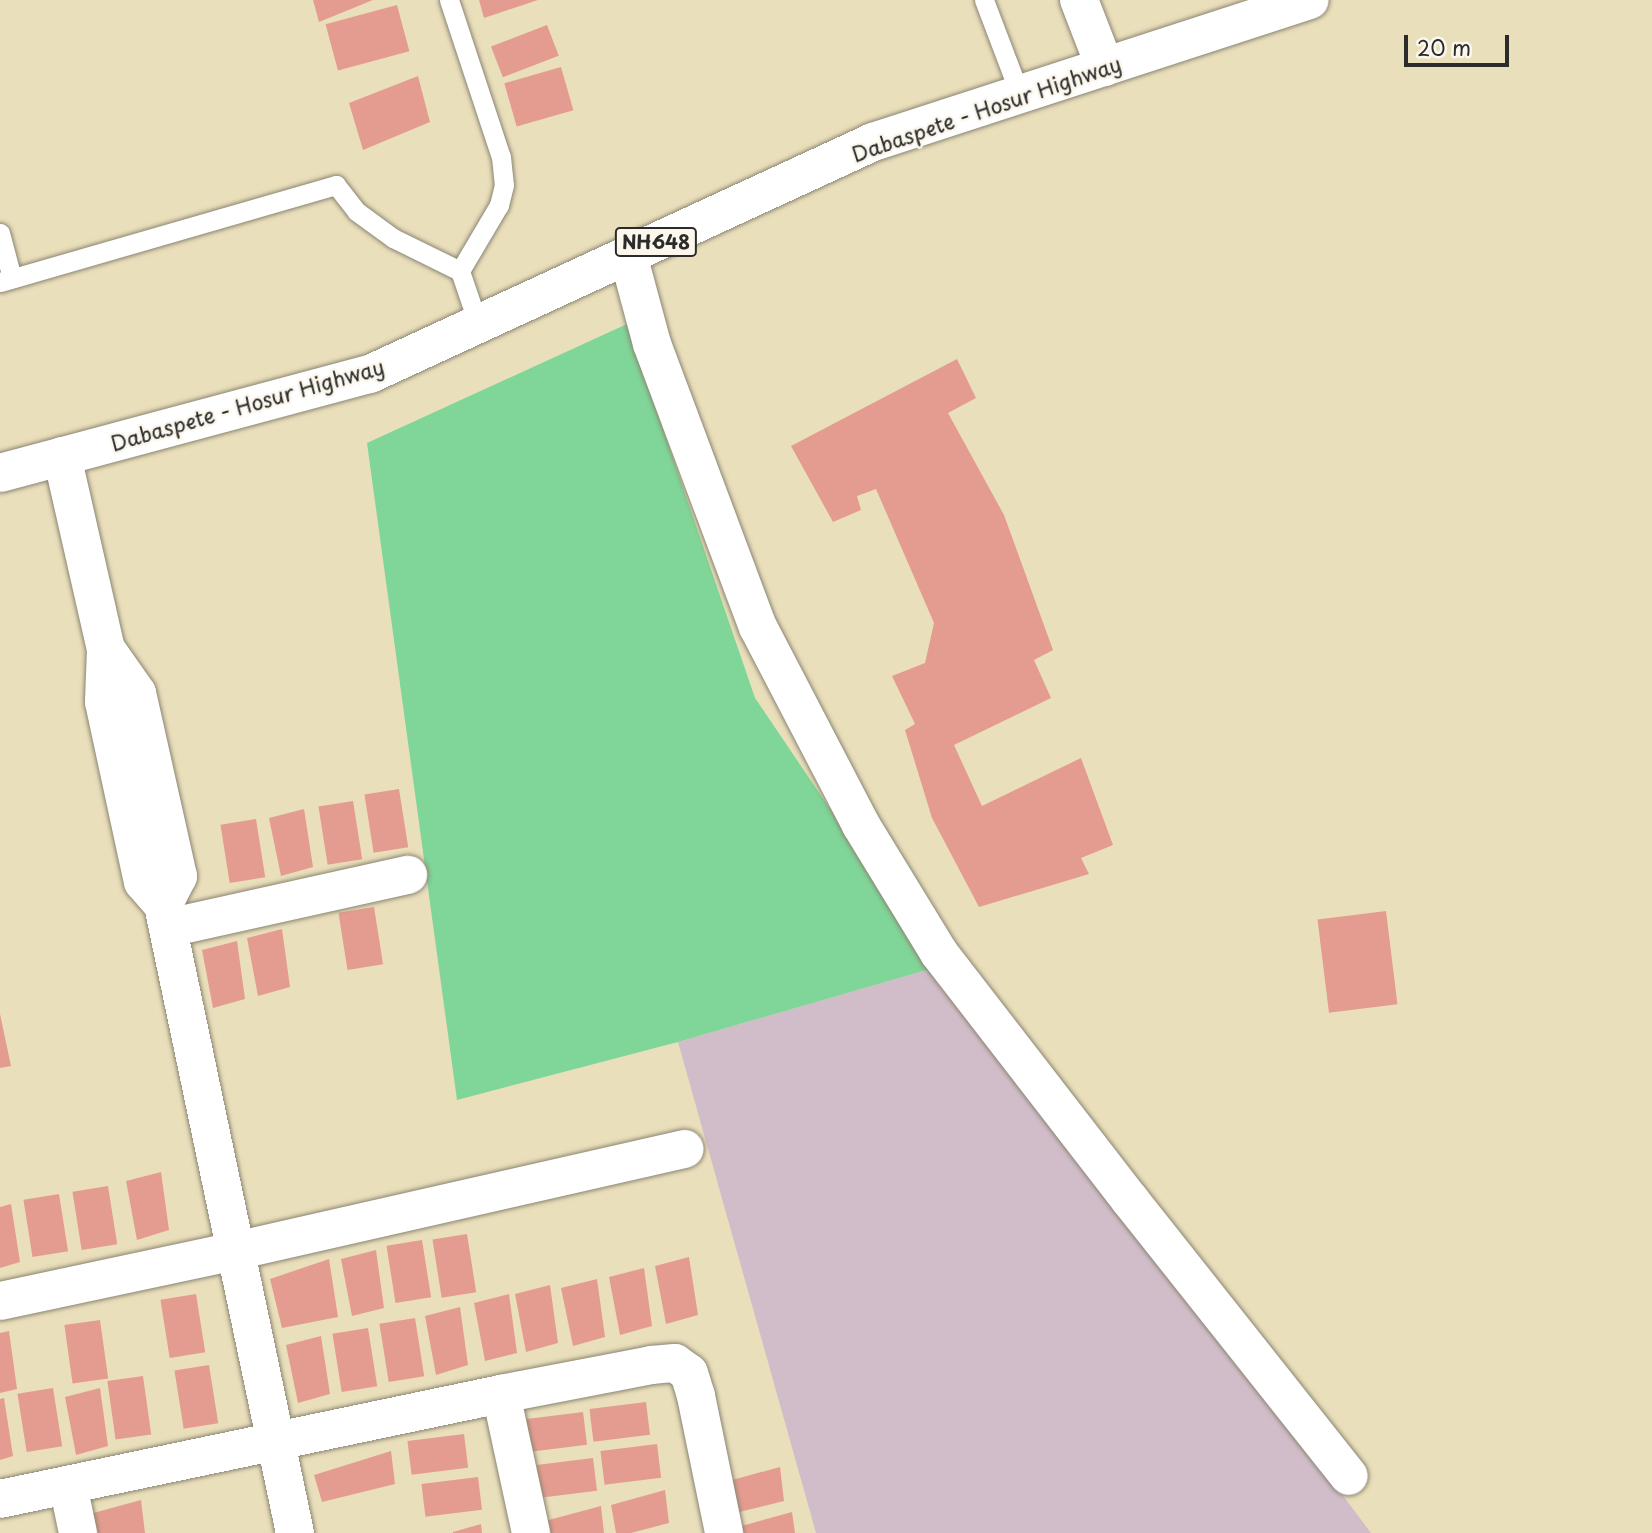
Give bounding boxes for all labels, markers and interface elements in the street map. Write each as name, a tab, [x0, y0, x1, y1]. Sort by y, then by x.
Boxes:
scale bar	[1407, 21, 1512, 65]
text: 20 m	[1417, 31, 1471, 63]
street label: Dabaspete - Hosur Highway	[847, 50, 1125, 166]
road number: NH648	[614, 226, 698, 258]
street label: Dabaspete - Hosur Highway	[106, 352, 388, 456]

